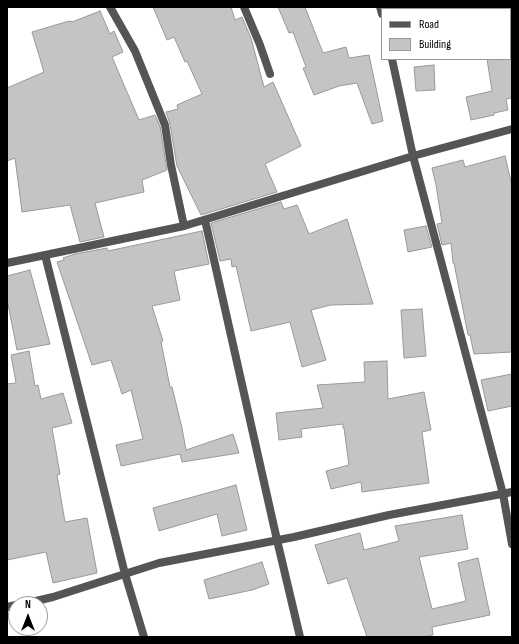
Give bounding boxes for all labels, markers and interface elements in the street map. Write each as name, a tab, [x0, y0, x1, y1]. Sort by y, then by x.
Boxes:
legend	[381, 8, 511, 60]
text: Road	[419, 17, 439, 32]
text: Building	[419, 37, 451, 52]
north arrow	[8, 596, 48, 636]
text: N	[25, 598, 31, 611]

